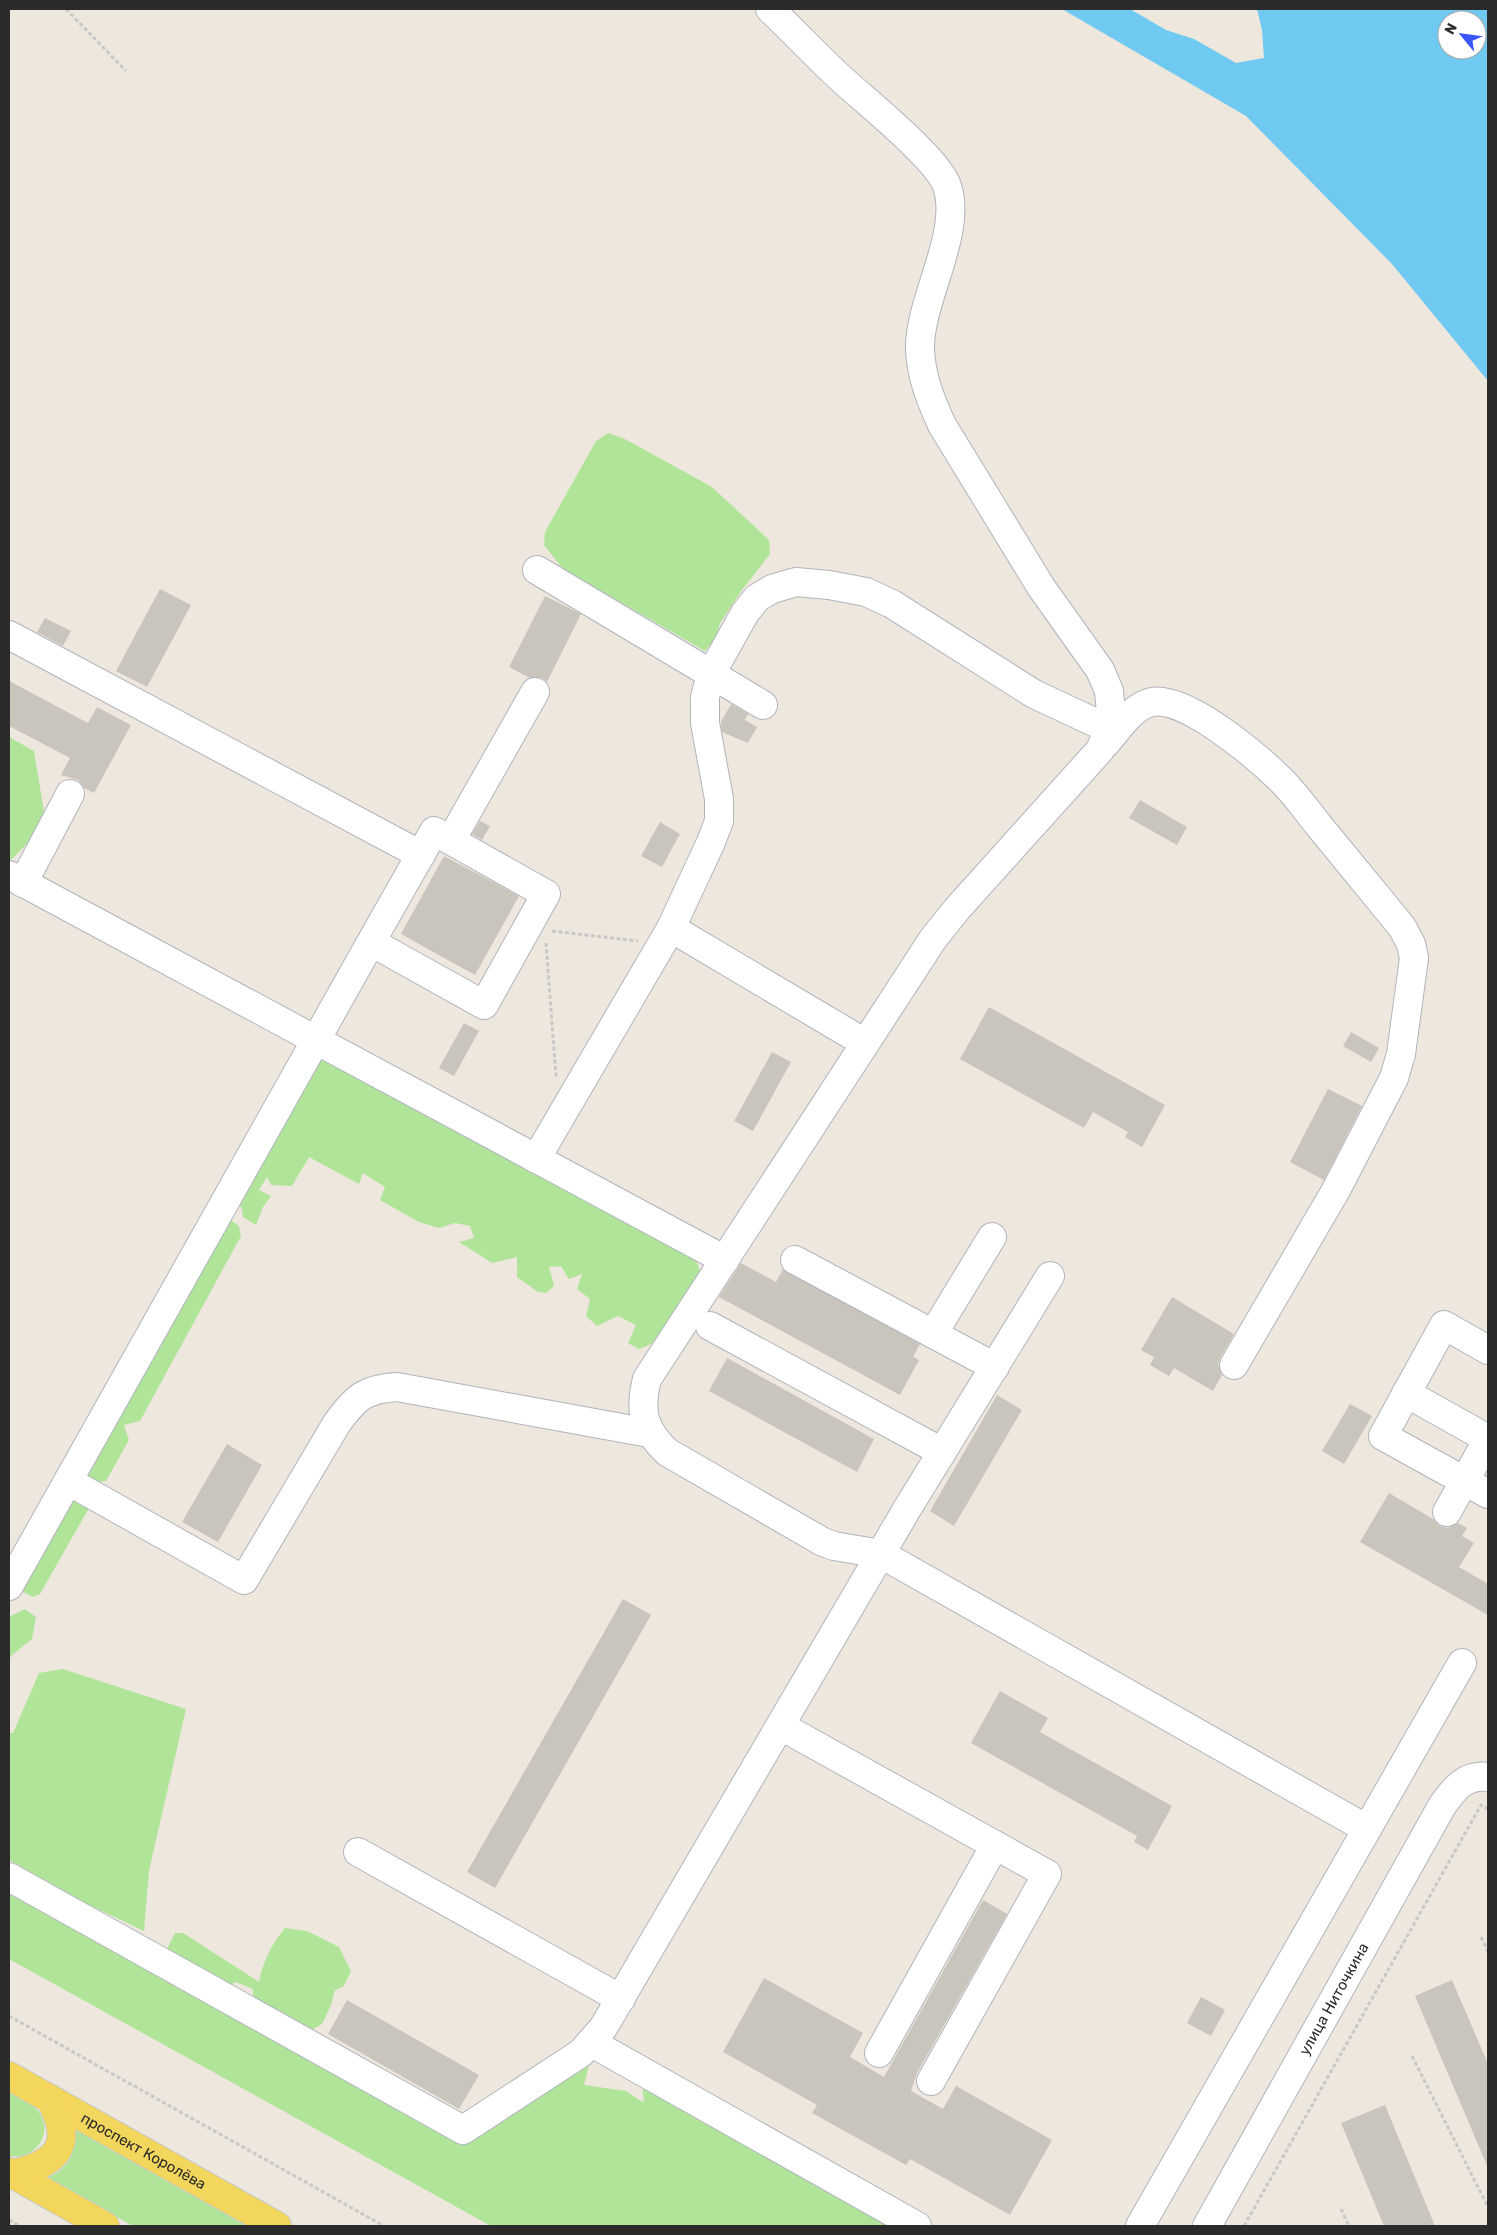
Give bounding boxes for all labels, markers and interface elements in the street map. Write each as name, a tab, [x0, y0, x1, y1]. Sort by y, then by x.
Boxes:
north arrow	[1437, 10, 1487, 60]
text: N	[1441, 20, 1461, 37]
street label: улица Ниточкина	[1295, 1940, 1373, 2058]
street label: проспект Королёва	[78, 2109, 209, 2193]

